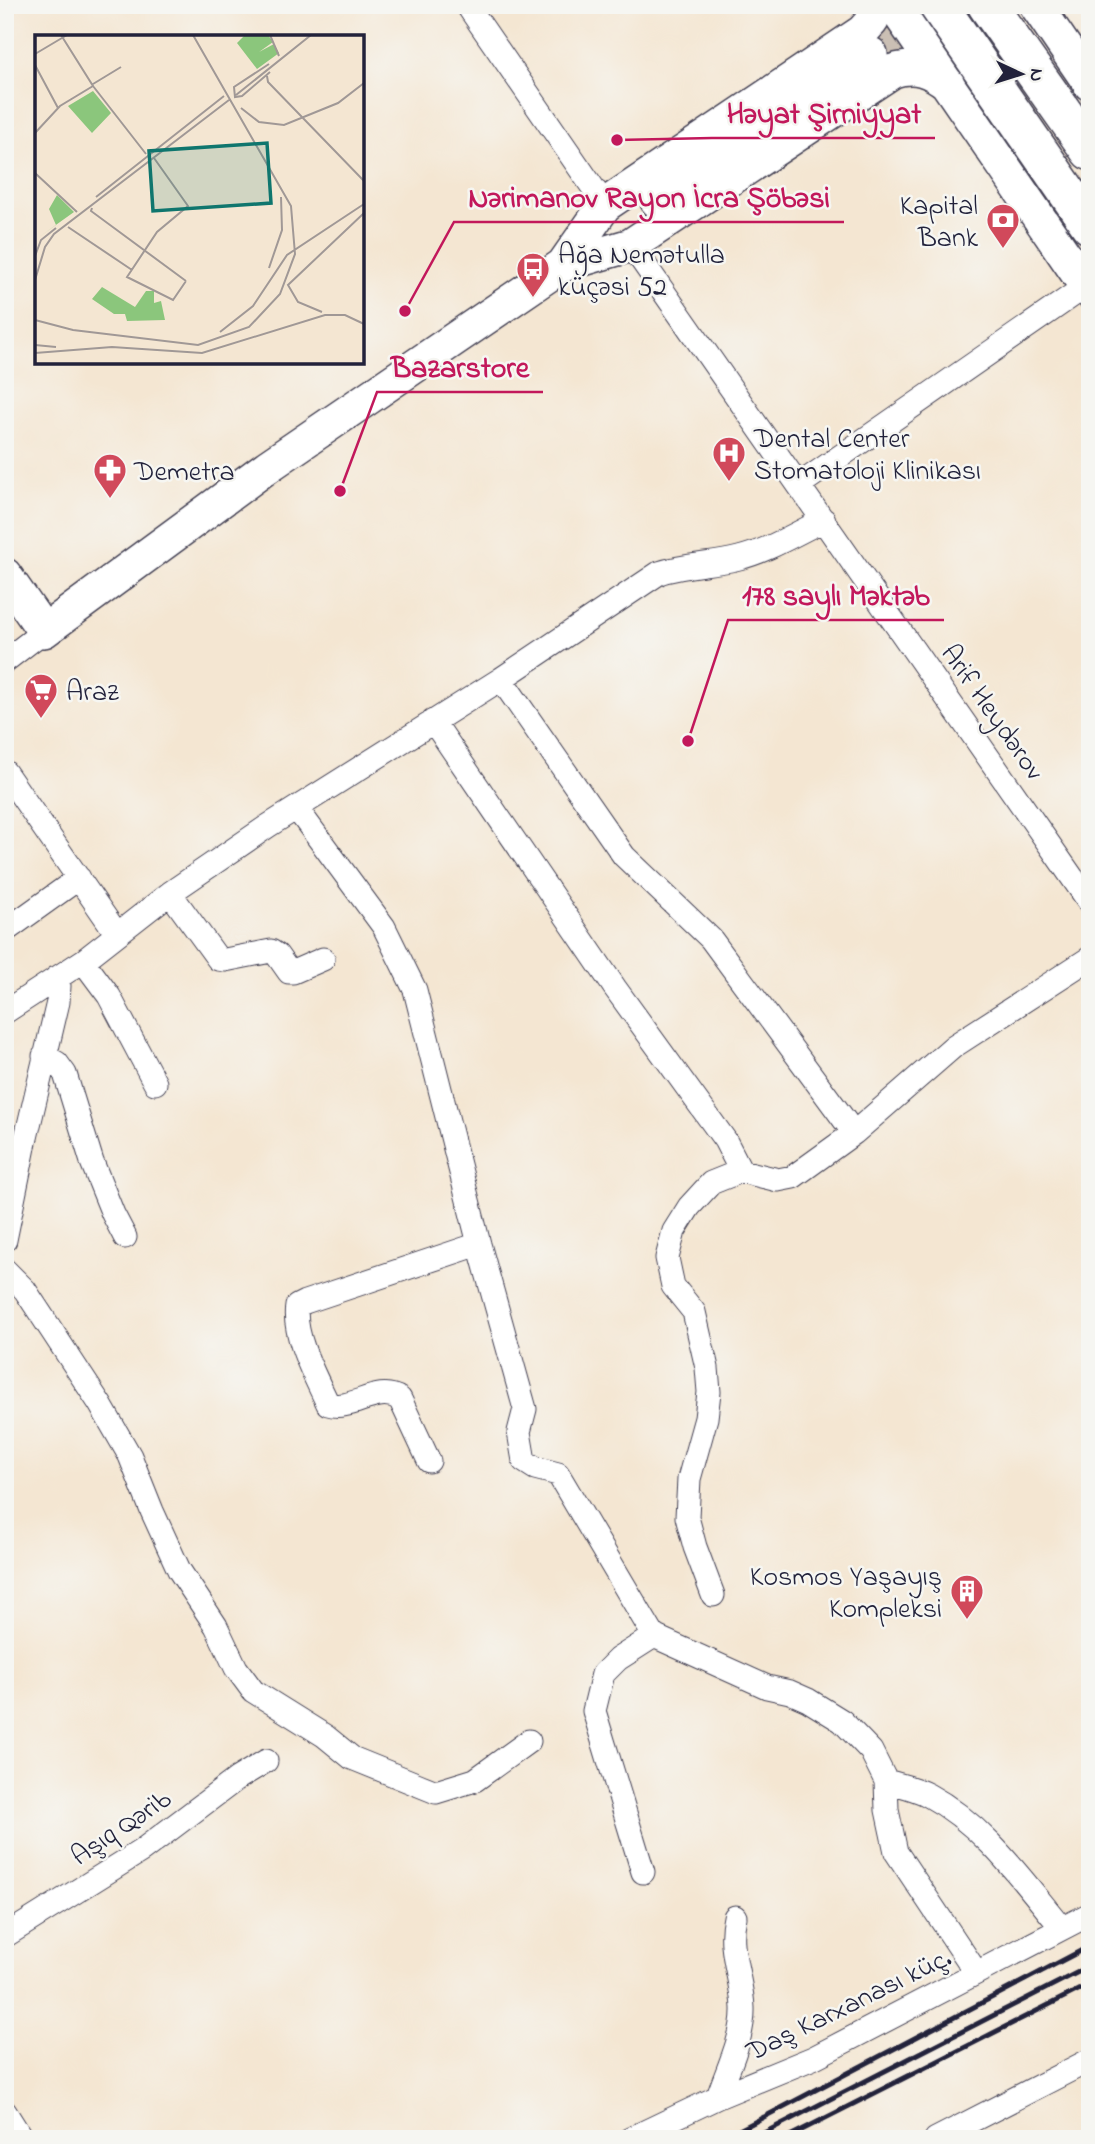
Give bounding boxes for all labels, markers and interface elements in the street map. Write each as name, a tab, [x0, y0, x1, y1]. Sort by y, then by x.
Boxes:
inset map	[35, 35, 364, 364]
north arrow	[986, 38, 1056, 108]
text: N	[1022, 68, 1049, 83]
callout: Həyat Şirniyyat	[712, 87, 935, 138]
text: Həyat Şirniyyat	[727, 94, 922, 138]
callout: Nərimanov Rayon İcra Şöbəsi	[454, 171, 844, 222]
text: Nərimanov Rayon İcra Şöbəsi	[468, 178, 830, 222]
place label: Kapital Bank	[900, 187, 979, 260]
bank icon: Kapital Bank	[984, 201, 1022, 250]
place label: Ağa Nemətulla küçəsi 52	[558, 236, 725, 309]
bus stop icon: Ağa Nemətulla küçəsi 52	[514, 250, 552, 299]
callout: Bazarstore	[377, 341, 543, 392]
text: Bazarstore	[389, 348, 531, 392]
place label: Dental Center Stomatoloji Klinikası	[753, 420, 981, 493]
hospital icon: Dental Center Stomatoloji Klinikası	[710, 434, 748, 483]
pharmacy icon: Demetra	[91, 451, 129, 500]
place label: Demetra	[133, 453, 235, 494]
callout: 178 saylı Məktəb	[728, 569, 944, 620]
text: 178 saylı Məktəb	[742, 576, 930, 620]
street label: Arif Heydərov	[929, 637, 1053, 790]
supermarket icon: Araz	[22, 671, 60, 720]
place label: Araz	[66, 673, 119, 714]
place label: Kosmos Yaşayış Kompleksi	[750, 1558, 942, 1631]
building icon: Kosmos Yaşayış Kompleksi	[948, 1572, 986, 1621]
street label: Aşıq Qərib	[63, 1780, 181, 1878]
street label: Daş Karxanası küç.	[739, 1939, 959, 2074]

